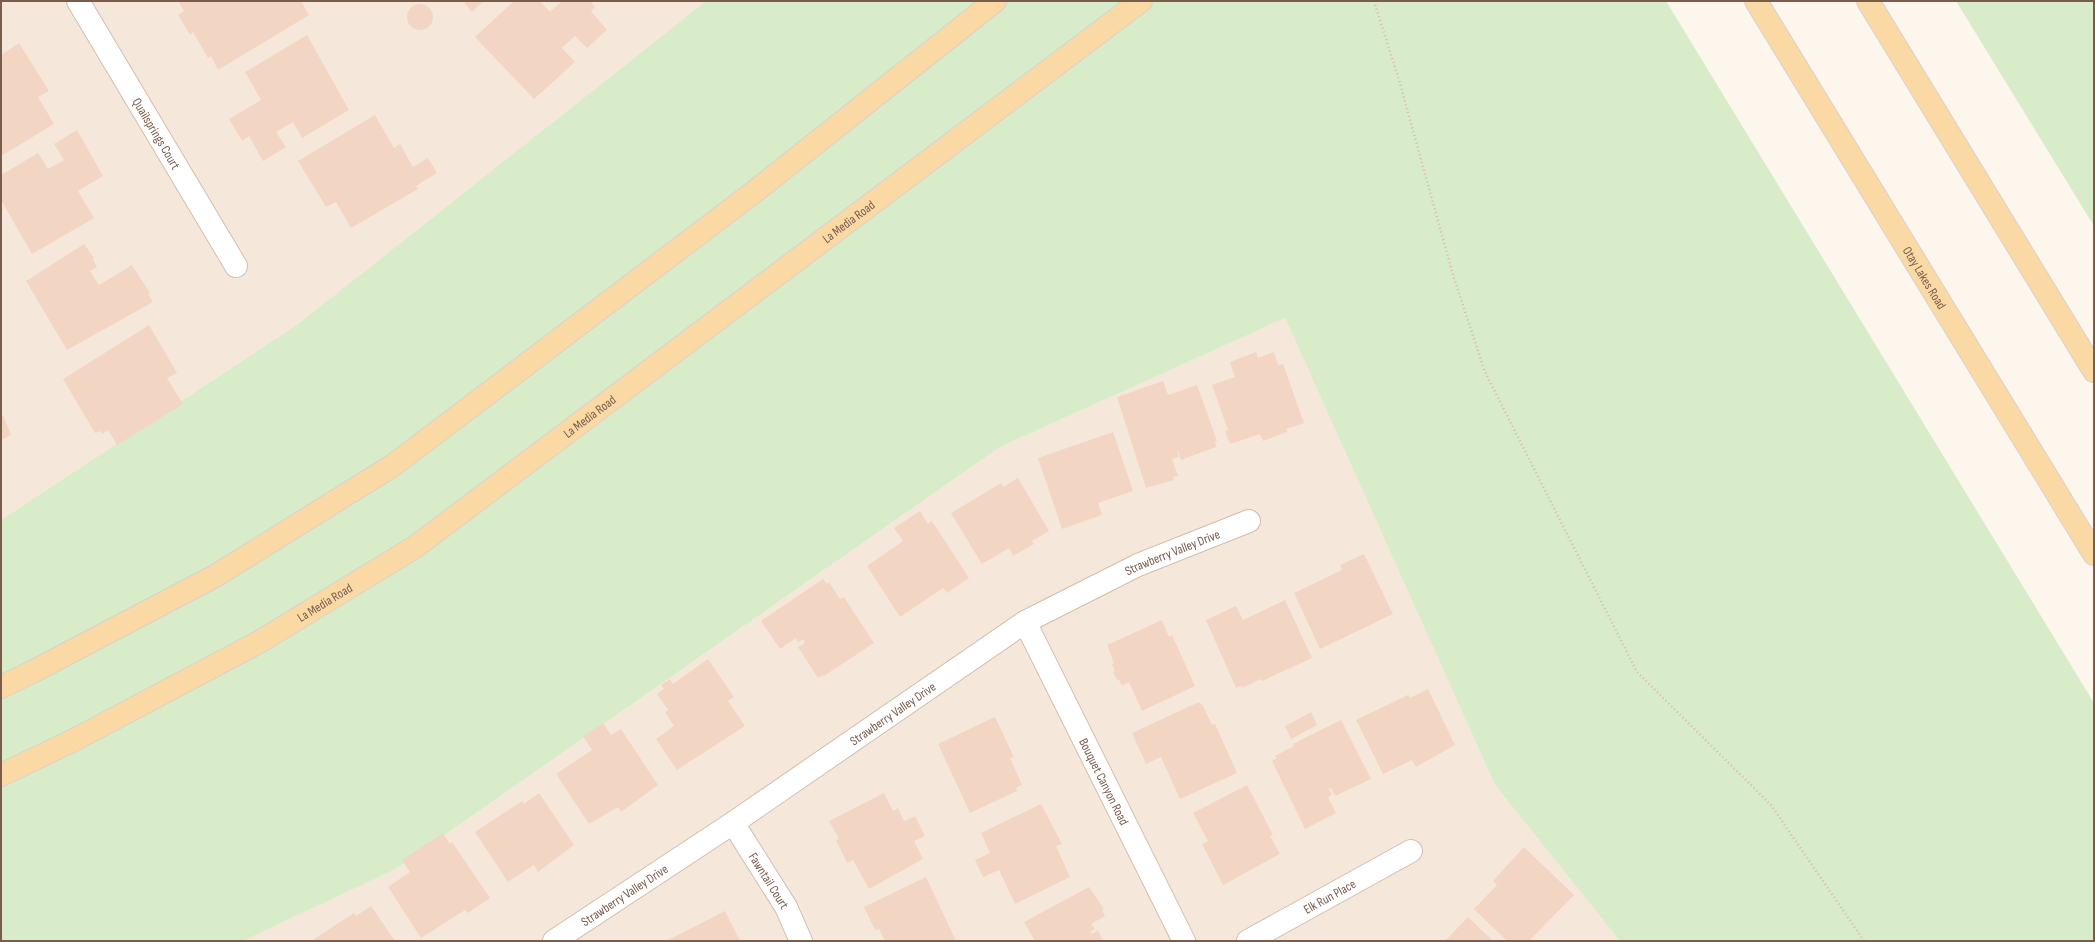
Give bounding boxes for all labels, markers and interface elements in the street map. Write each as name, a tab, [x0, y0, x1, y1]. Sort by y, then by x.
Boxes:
street label: Quailsprings Court	[129, 95, 183, 172]
street label: La Media Road	[819, 197, 878, 247]
street label: Otay Lakes Road	[1899, 244, 1949, 312]
street label: La Media Road	[560, 392, 619, 442]
street label: Strawberry Valley Drive	[1122, 526, 1222, 579]
street label: La Media Road	[295, 580, 355, 626]
street label: Strawberry Valley Drive	[847, 679, 939, 749]
street label: Bouquet Canyon Road	[1075, 736, 1132, 828]
street label: Fawntail Court	[745, 850, 792, 912]
street label: Strawberry Valley Drive	[578, 861, 671, 930]
street label: Elk Run Place	[1301, 876, 1359, 918]

